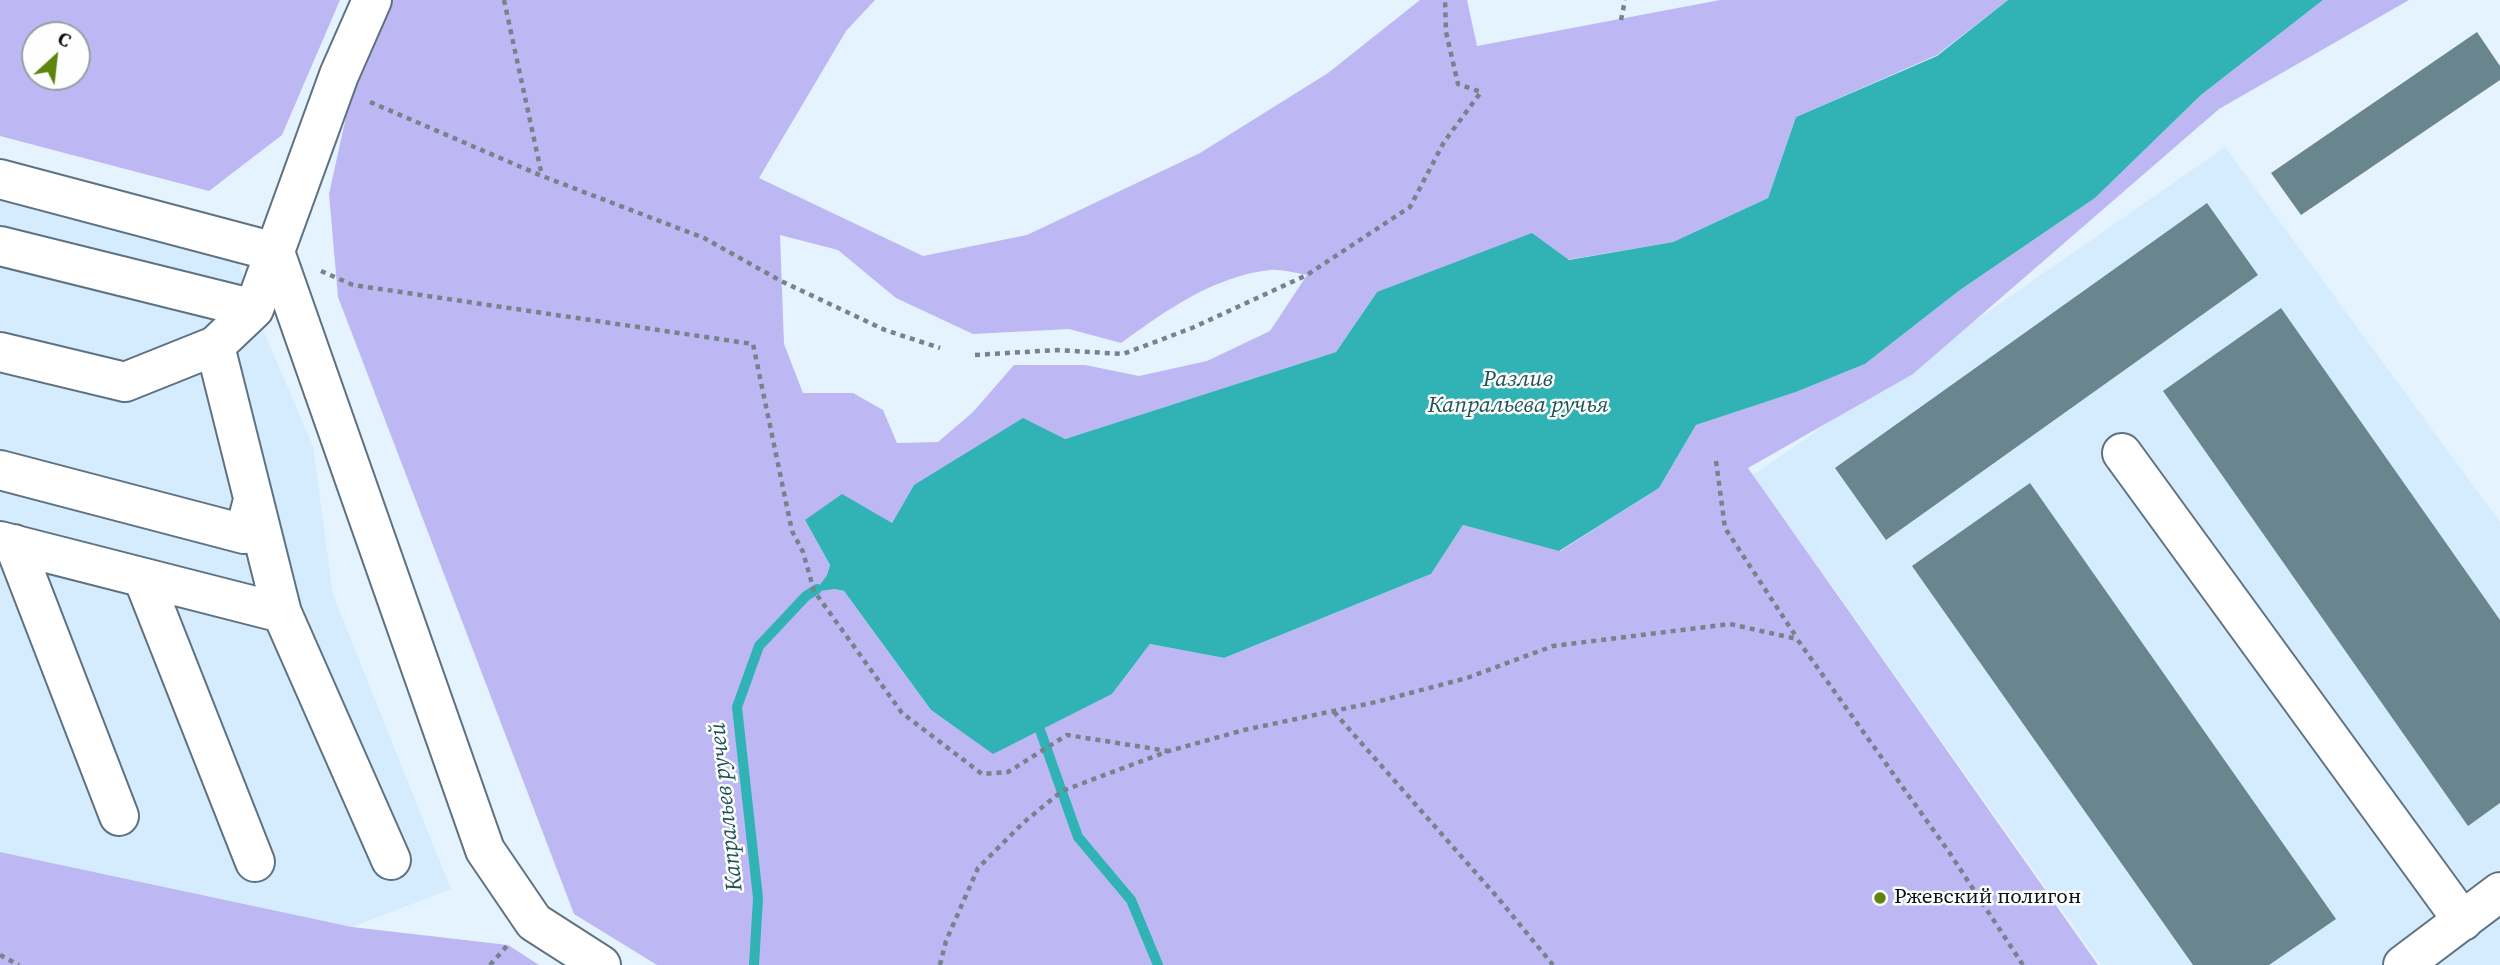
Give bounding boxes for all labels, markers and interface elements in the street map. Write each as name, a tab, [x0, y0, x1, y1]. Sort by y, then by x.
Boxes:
north arrow	[21, 21, 91, 91]
text: С	[53, 25, 76, 53]
water label: Разлив Капральева ручья	[1428, 366, 1608, 420]
water label: Капральев ручей	[704, 721, 750, 893]
place label: Ржевский полигон	[1894, 885, 2081, 911]
marker: Ржевский полигон	[1872, 890, 1888, 906]

